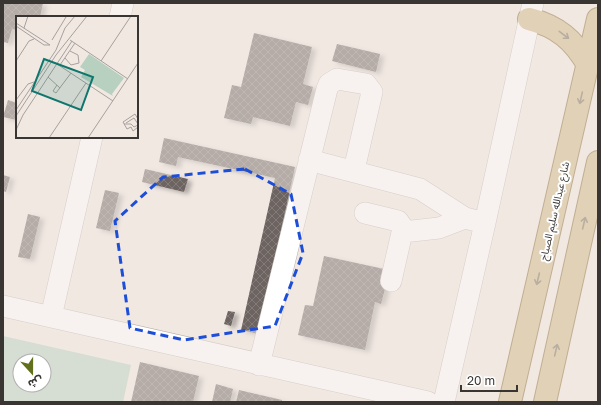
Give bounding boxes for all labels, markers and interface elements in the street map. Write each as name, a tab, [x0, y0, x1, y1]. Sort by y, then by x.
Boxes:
inset map	[16, 16, 138, 138]
one-way arrow	[559, 31, 570, 39]
one-way arrow	[576, 91, 584, 104]
street label: شارع عبدالله سليم الصباح	[537, 160, 573, 262]
one-way arrow	[581, 217, 589, 230]
one-way arrow	[534, 273, 542, 286]
one-way arrow	[553, 344, 561, 357]
north arrow	[12, 353, 52, 393]
scale bar	[461, 367, 517, 393]
text: ش	[26, 373, 45, 392]
text: 20 m	[467, 373, 495, 388]

